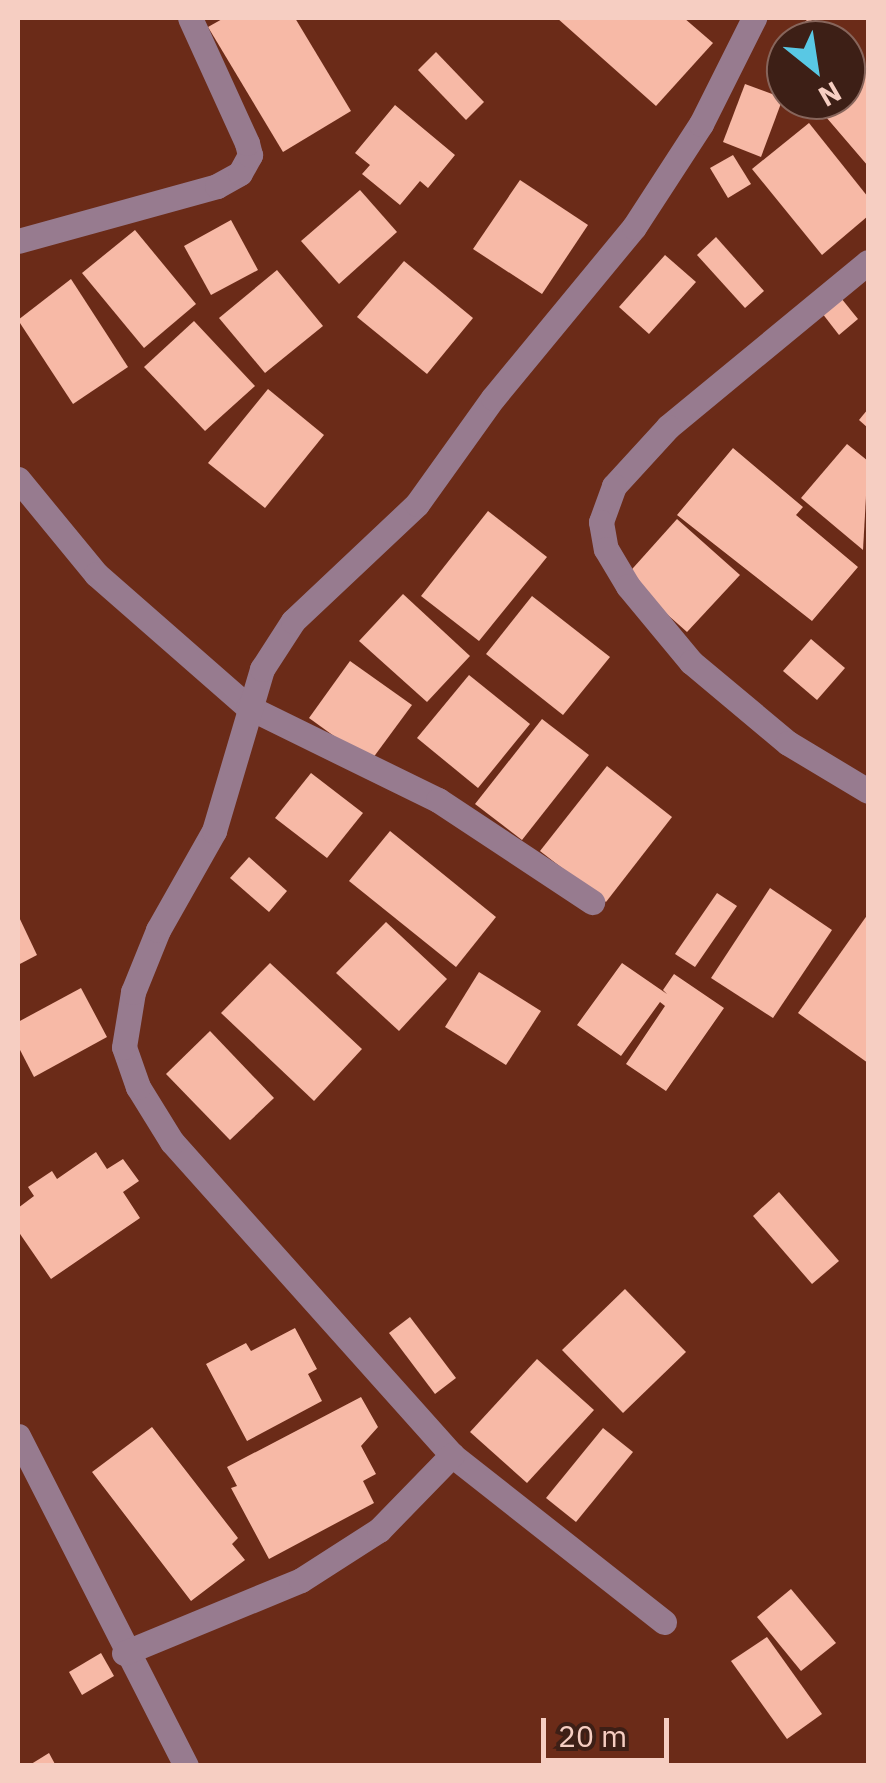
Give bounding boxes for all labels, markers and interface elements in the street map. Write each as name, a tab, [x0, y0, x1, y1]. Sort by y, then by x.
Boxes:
north arrow	[766, 20, 866, 120]
text: N	[812, 74, 848, 116]
scale bar	[546, 1698, 674, 1760]
text: 20 m	[558, 1716, 627, 1755]

